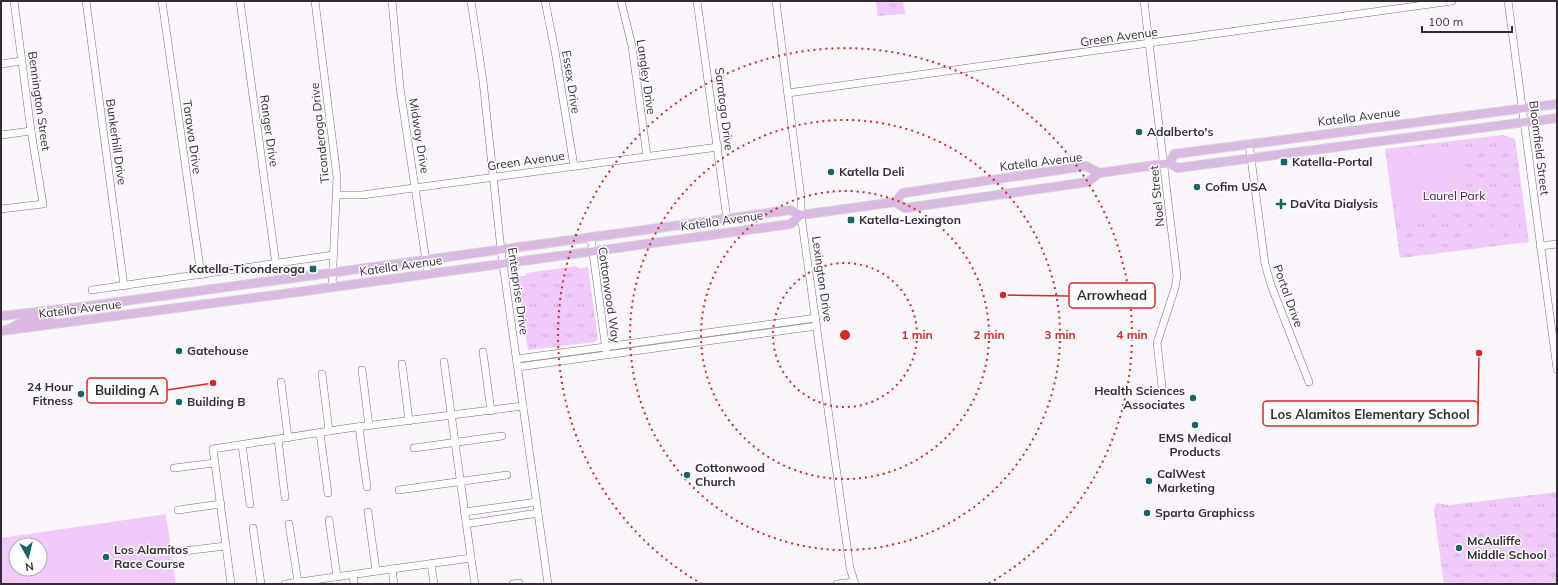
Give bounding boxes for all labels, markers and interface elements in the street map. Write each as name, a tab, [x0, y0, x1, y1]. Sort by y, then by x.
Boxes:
scale bar	[1422, 8, 1512, 34]
text: 100 m	[1428, 14, 1463, 29]
street label: Green Avenue	[1079, 24, 1159, 49]
street label: Langley Drive	[634, 38, 659, 116]
street label: Essex Drive	[559, 49, 584, 115]
street label: Bennington Street	[25, 50, 54, 152]
street label: Saratoga Drive	[712, 66, 737, 151]
street label: Ticonderoga Drive	[307, 82, 332, 184]
street label: Ranger Drive	[257, 94, 282, 168]
street label: Midway Drive	[406, 97, 433, 175]
street label: Bunkerhill Drive	[103, 98, 130, 186]
street label: Tarawa Drive	[180, 99, 205, 175]
street label: Bloomfield Street	[1526, 100, 1553, 196]
street label: Katella Avenue	[1317, 104, 1401, 129]
place label: Adalberto's	[1147, 124, 1214, 139]
marker: Adalberto's	[1134, 127, 1144, 137]
street label: Green Avenue	[486, 148, 566, 173]
street label: Katella Avenue	[999, 149, 1083, 174]
place label: Katella-Portal	[1292, 154, 1372, 169]
marker: Katella-Portal	[1279, 157, 1289, 167]
place label: Katella Deli	[839, 164, 904, 179]
street label: Noel Street	[1146, 165, 1167, 227]
marker: Katella Deli	[826, 167, 836, 177]
place label: Cofim USA	[1205, 179, 1267, 194]
marker: Cofim USA	[1192, 182, 1202, 192]
park label: Laurel Park	[1423, 188, 1486, 203]
place label: DaVita Dialysis	[1290, 196, 1378, 211]
marker: DaVita Dialysis	[1275, 198, 1287, 210]
street label: Katella Avenue	[680, 207, 764, 234]
place label: Katella-Lexington	[859, 212, 961, 227]
marker: Katella-Lexington	[846, 215, 856, 225]
street label: Lexington Drive	[809, 235, 836, 323]
street label: Enterprise Drive	[505, 246, 532, 336]
street label: Cottonwood Way	[595, 246, 624, 345]
street label: Katella Avenue	[359, 252, 443, 279]
place label: Katella-Ticonderoga	[189, 261, 305, 276]
street label: Portal Drive	[1270, 263, 1307, 329]
marker: Katella-Ticonderoga	[308, 264, 318, 274]
callout: Arrowhead	[1069, 283, 1155, 308]
text: Arrowhead	[1077, 287, 1147, 303]
street label: Katella Avenue	[38, 296, 122, 321]
text: 1 min	[901, 327, 933, 342]
text: 2 min	[973, 327, 1005, 342]
text: 3 min	[1044, 327, 1076, 342]
text: 4 min	[1116, 327, 1148, 342]
centre of rings	[838, 328, 852, 342]
place label: Gatehouse	[187, 343, 249, 358]
marker: Gatehouse	[174, 346, 184, 356]
callout: Building A	[87, 378, 167, 403]
place label: 24 Hour Fitness	[27, 379, 73, 408]
text: Building A	[95, 382, 159, 398]
place label: Health Sciences Associates	[1094, 383, 1185, 412]
marker: 24 Hour Fitness	[76, 389, 86, 399]
marker: Health Sciences Associates	[1188, 393, 1198, 403]
place label: Building B	[187, 394, 246, 409]
marker: Building B	[174, 397, 184, 407]
callout: Los Alamitos Elementary School	[1263, 401, 1478, 426]
text: Los Alamitos Elementary School	[1270, 406, 1470, 423]
marker: EMS Medical Products	[1190, 420, 1200, 430]
place label: EMS Medical Products	[1159, 430, 1231, 459]
place label: Cottonwood Church	[695, 460, 765, 489]
place label: CalWest Marketing	[1157, 466, 1215, 495]
marker: Cottonwood Church	[682, 470, 692, 480]
marker: CalWest Marketing	[1144, 476, 1154, 486]
place label: Sparta Graphicss	[1155, 505, 1255, 520]
marker: Sparta Graphicss	[1142, 508, 1152, 518]
place label: McAuliffe Middle School	[1467, 533, 1547, 562]
north arrow	[8, 537, 48, 577]
place label: Los Alamitos Race Course	[114, 542, 188, 571]
marker: McAuliffe Middle School	[1454, 543, 1464, 553]
marker: Los Alamitos Race Course	[101, 552, 111, 562]
text: N	[24, 559, 34, 574]

